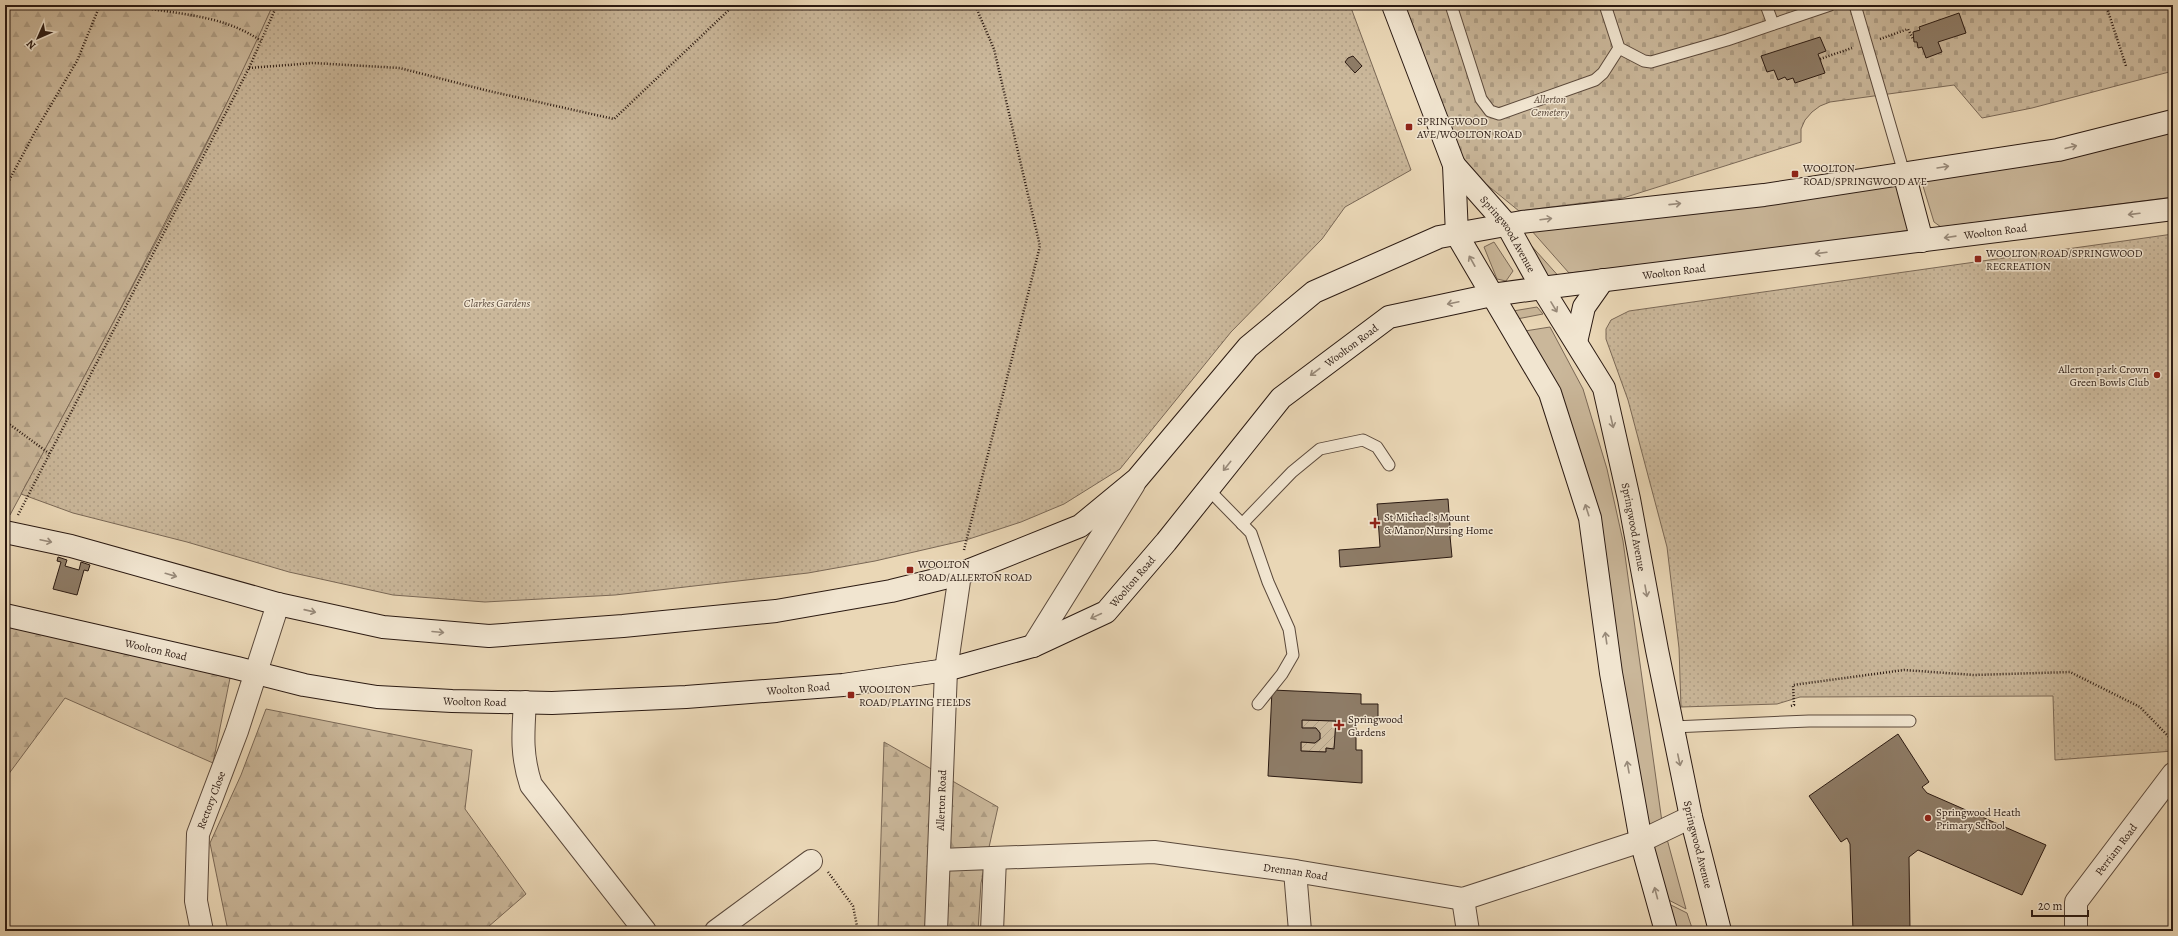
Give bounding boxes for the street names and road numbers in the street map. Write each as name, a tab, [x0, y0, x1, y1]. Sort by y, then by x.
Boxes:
street label: Springwood Avenue	[1477, 192, 1539, 275]
street label: Woolton Road	[1962, 220, 2028, 243]
street label: Woolton Road	[1641, 260, 1706, 283]
street label: Woolton Road	[1321, 320, 1381, 371]
street label: Springwood Avenue	[1618, 481, 1650, 573]
street label: Woolton Road	[1105, 552, 1159, 611]
street label: Woolton Road	[123, 635, 189, 664]
street label: Woolton Road	[765, 679, 831, 698]
street label: Woolton Road	[442, 693, 507, 710]
street label: Rectory Close	[193, 769, 229, 831]
street label: Allerton Road	[932, 769, 950, 832]
street label: Springwood Avenue	[1680, 799, 1716, 890]
street label: Perriam Road	[2091, 820, 2140, 878]
street label: Drennan Road	[1262, 859, 1329, 884]

